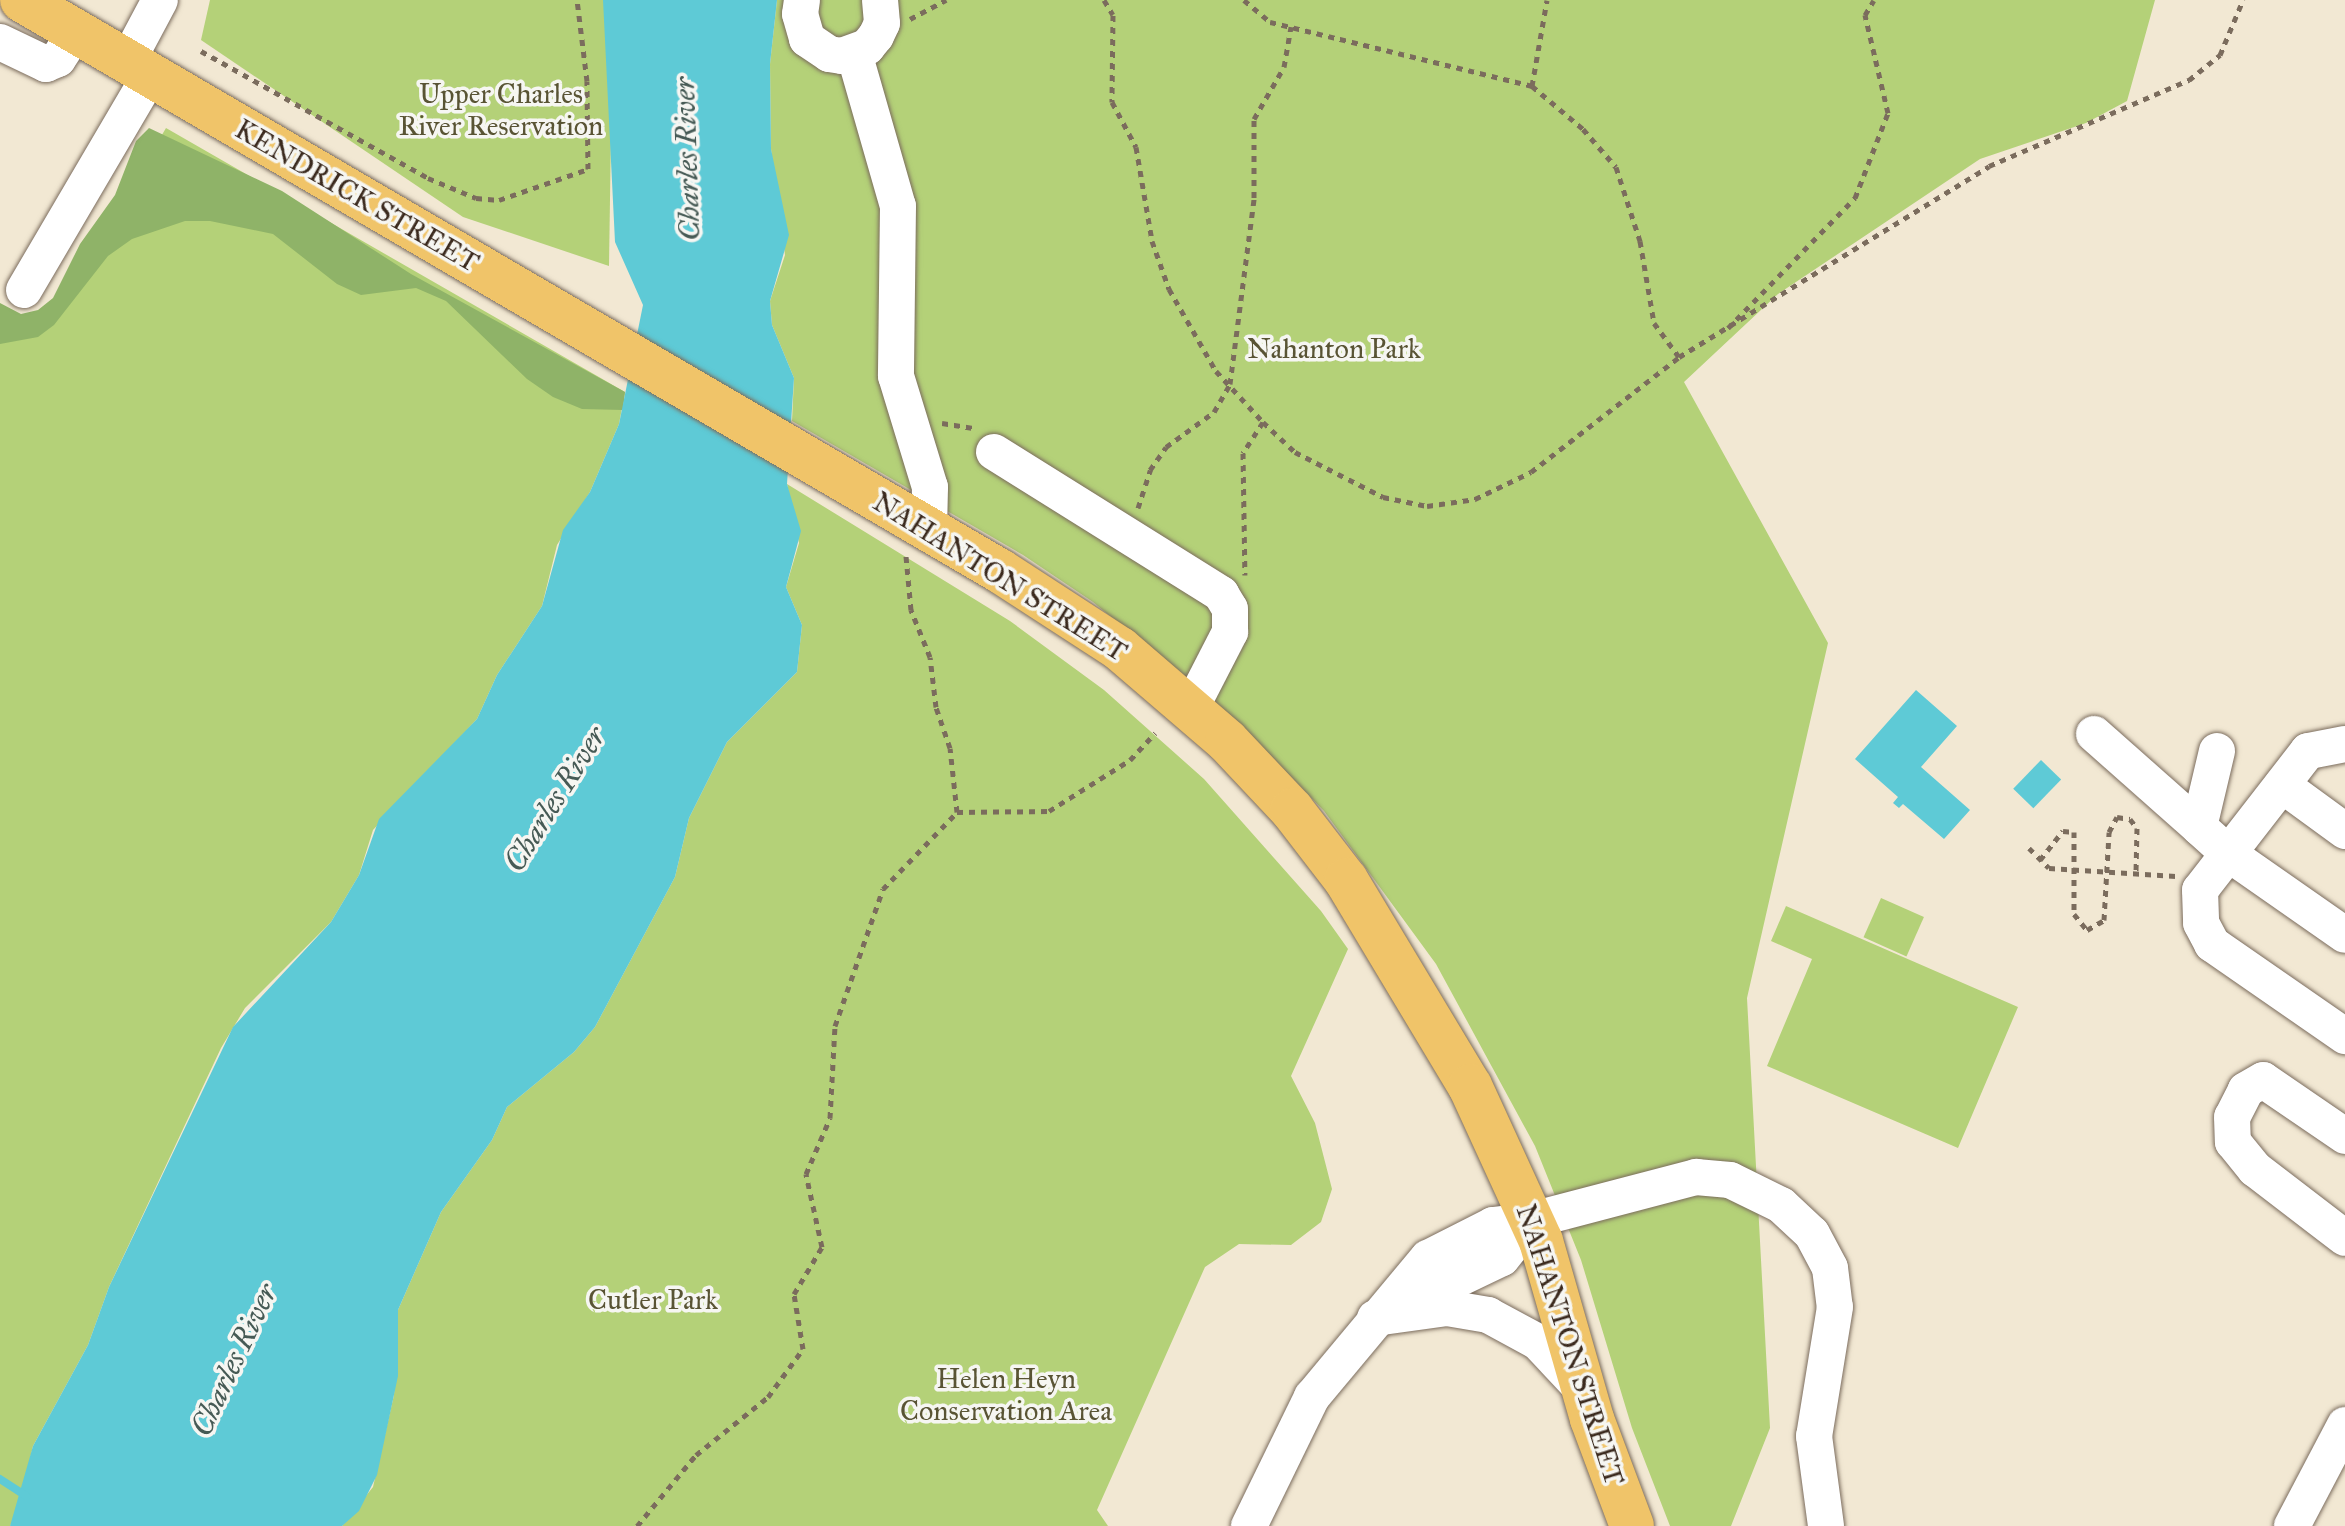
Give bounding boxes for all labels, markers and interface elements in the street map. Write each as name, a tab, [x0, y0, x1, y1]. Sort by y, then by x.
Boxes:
park label: Upper Charles River Reservation	[399, 77, 603, 143]
water label: Charles River	[666, 77, 708, 241]
street label: KENDRICK STREET	[229, 112, 485, 280]
park label: Nahanton Park	[1247, 332, 1421, 366]
street label: NAHANTON STREET	[867, 485, 1133, 669]
water label: Charles River	[496, 720, 614, 878]
street label: NAHANTON STREET	[1509, 1200, 1631, 1490]
water label: Charles River	[183, 1278, 285, 1442]
park label: Cutler Park	[588, 1283, 718, 1317]
park label: Helen Heyn Conservation Area	[900, 1362, 1112, 1428]

